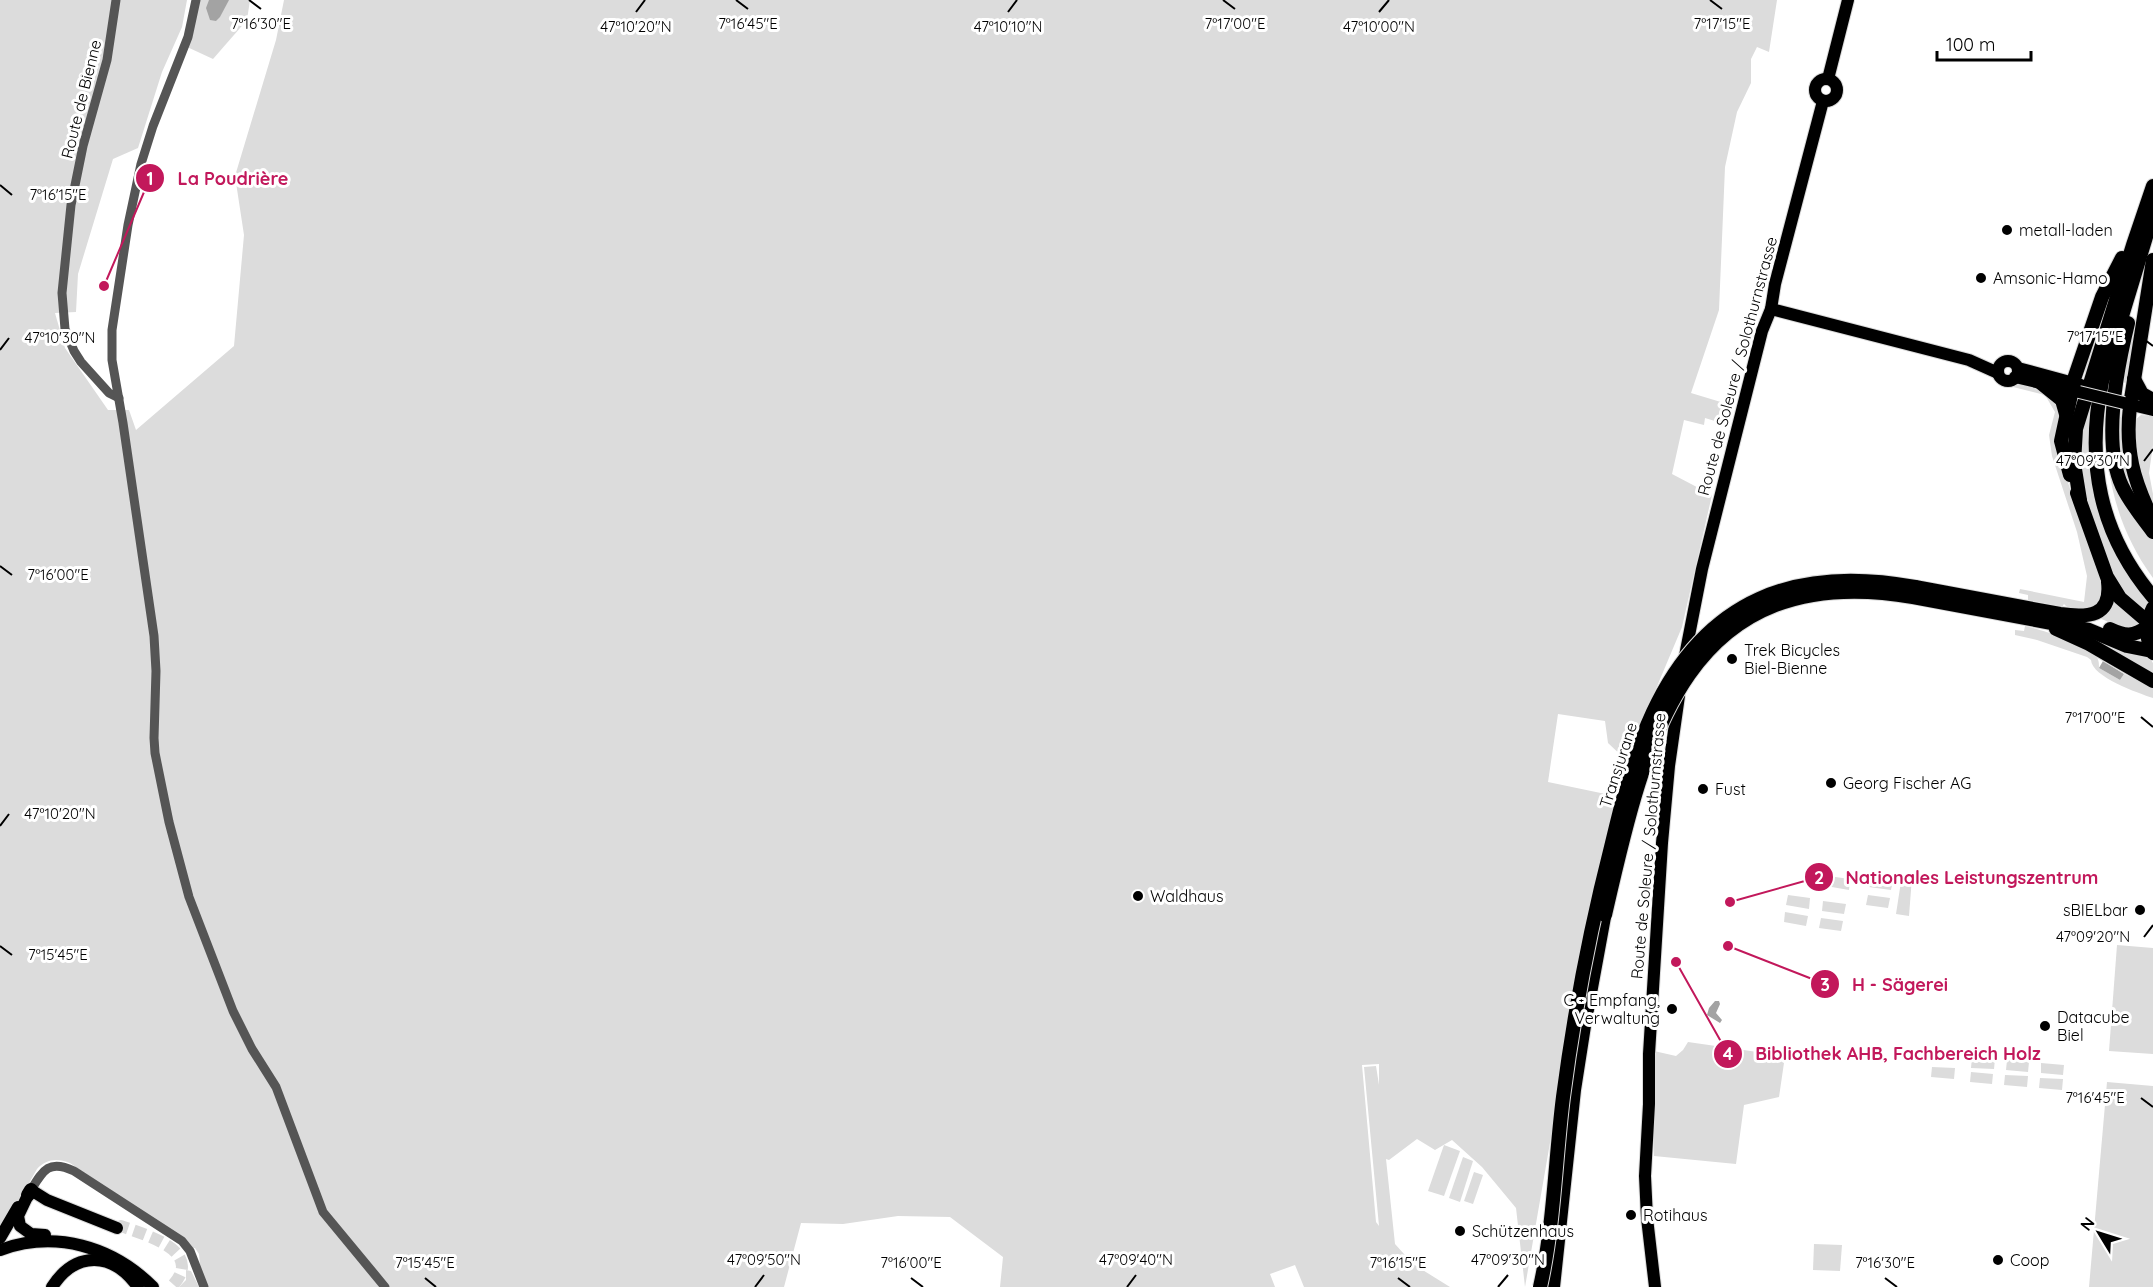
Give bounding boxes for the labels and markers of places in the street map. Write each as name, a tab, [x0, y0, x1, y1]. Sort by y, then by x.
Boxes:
callout: La Poudrière	[135, 160, 300, 196]
place label: metall-laden	[2019, 220, 2113, 240]
marker: metall-laden	[2000, 223, 2014, 237]
place label: Amsonic-Hamo	[1993, 268, 2108, 288]
marker: Amsonic-Hamo	[1974, 271, 1988, 285]
place label: Trek Bicycles Biel-Bienne	[1744, 640, 1840, 678]
marker: Trek Bicycles Biel-Bienne	[1725, 652, 1739, 666]
place label: Georg Fischer AG	[1843, 773, 1971, 793]
marker: Georg Fischer AG	[1824, 776, 1838, 790]
place label: Fust	[1715, 779, 1746, 799]
marker: Fust	[1696, 782, 1710, 796]
callout: Nationales Leistungszentrum	[1804, 859, 2110, 895]
place label: Waldhaus	[1150, 886, 1223, 906]
marker: Waldhaus	[1131, 889, 1145, 903]
place label: sBIELbar	[2063, 900, 2128, 920]
marker: sBIELbar	[2133, 903, 2147, 917]
callout: H - Sägerei	[1810, 966, 1961, 1002]
place label: C - Empfang, Verwaltung	[1563, 990, 1660, 1028]
marker: C - Empfang, Verwaltung	[1665, 1002, 1679, 1016]
place label: Datacube Biel	[2057, 1007, 2129, 1045]
marker: Datacube Biel	[2038, 1019, 2052, 1033]
callout: Bibliothek AHB, Fachbereich Holz	[1713, 1036, 2052, 1072]
place label: Rotihaus	[1643, 1205, 1707, 1225]
marker: Rotihaus	[1624, 1208, 1638, 1222]
place label: Schützenhaus	[1472, 1221, 1574, 1241]
marker: Schützenhaus	[1453, 1224, 1467, 1238]
place label: Coop	[2010, 1250, 2049, 1270]
marker: Coop	[1991, 1253, 2005, 1267]

